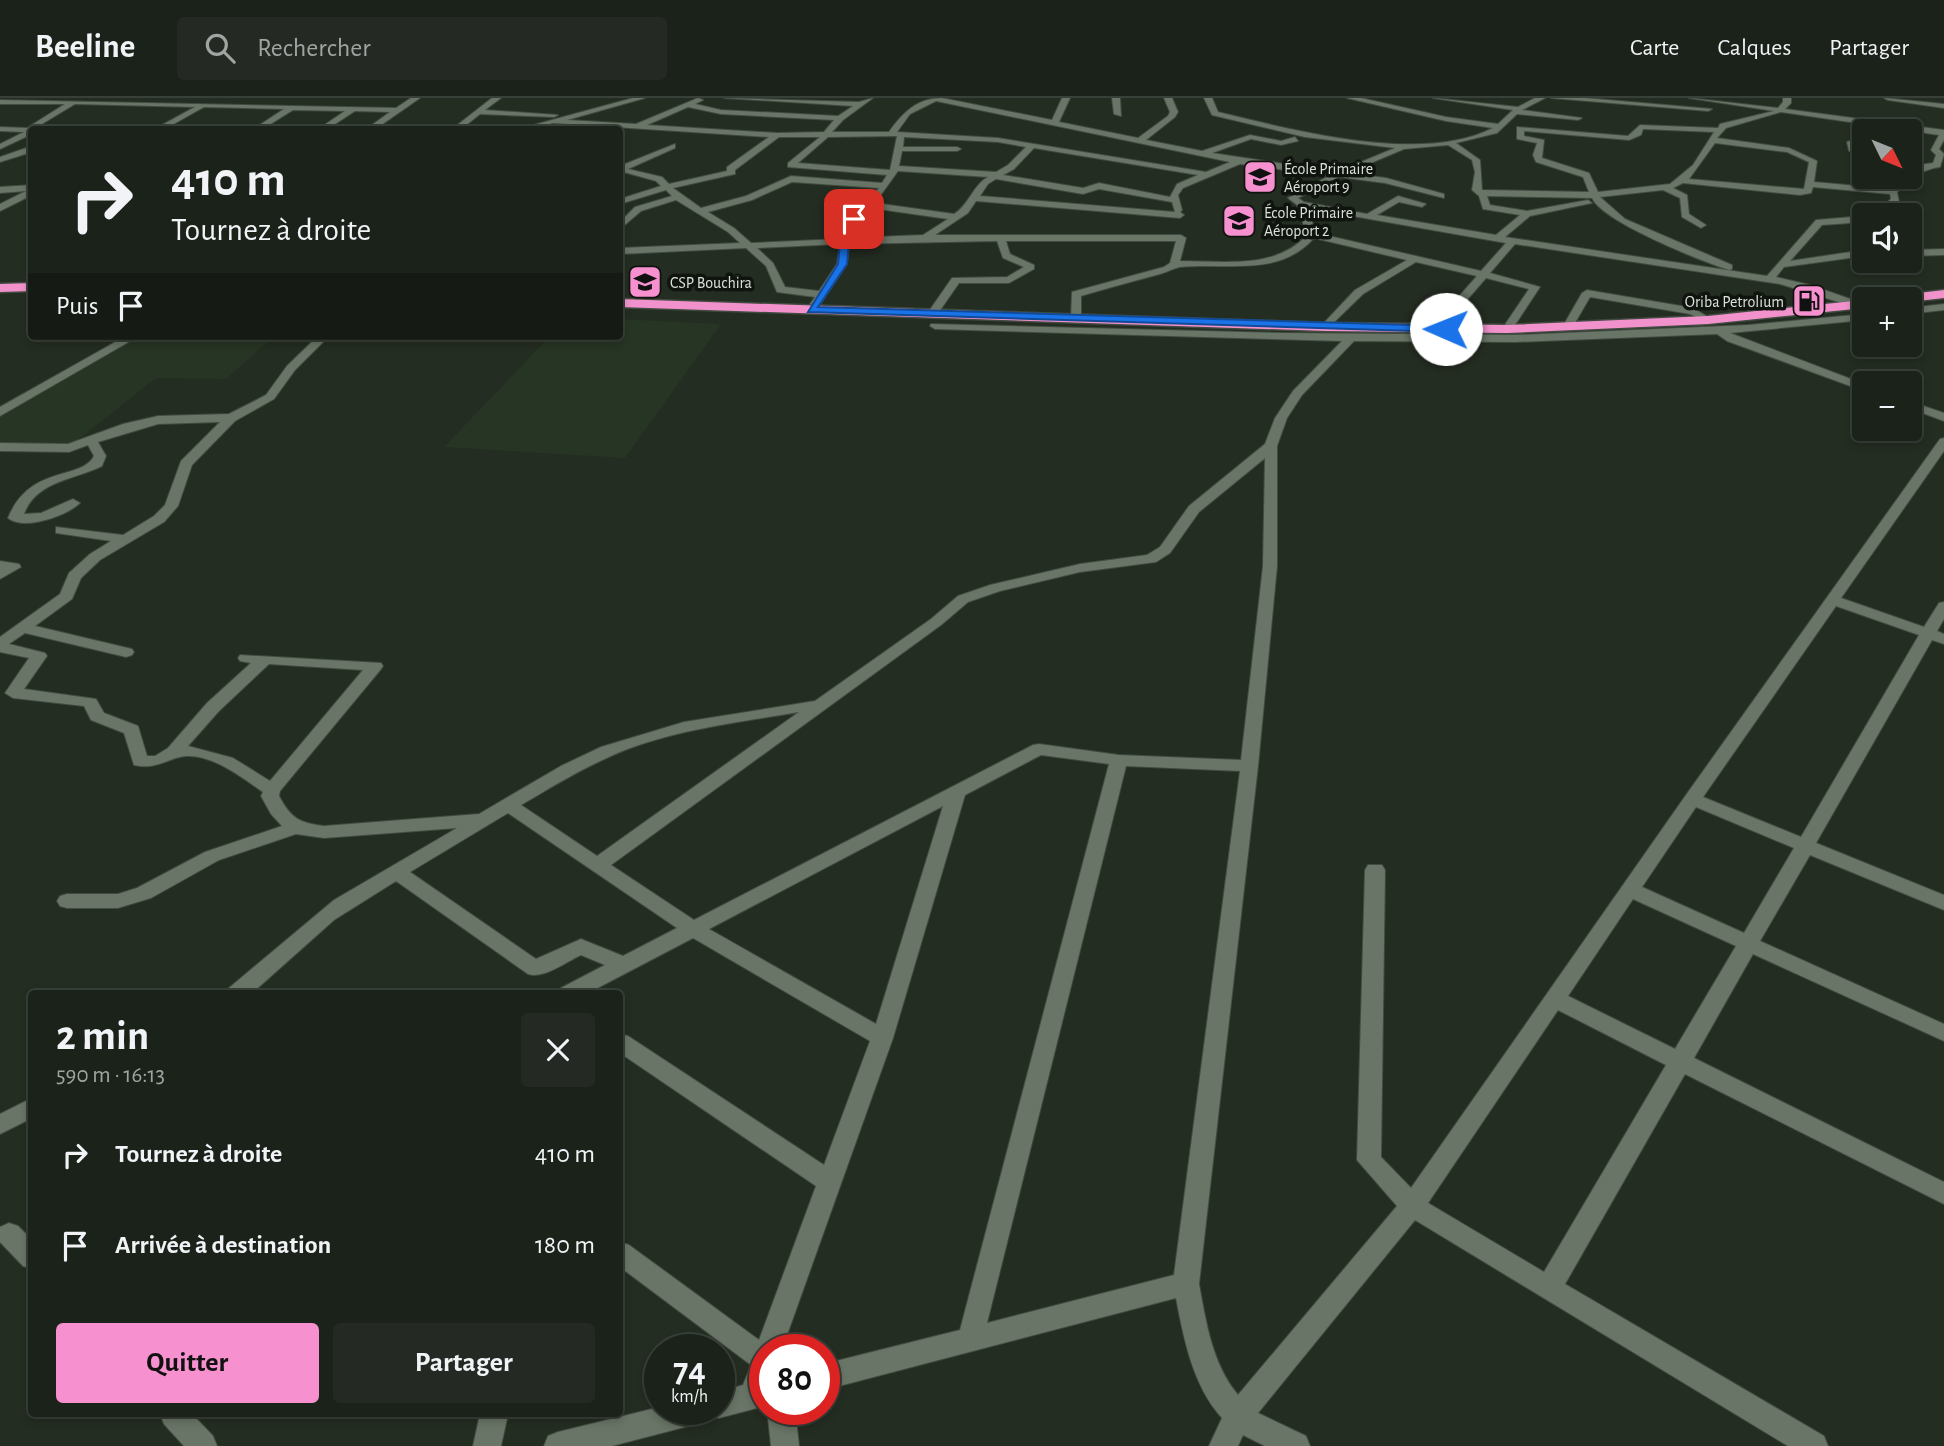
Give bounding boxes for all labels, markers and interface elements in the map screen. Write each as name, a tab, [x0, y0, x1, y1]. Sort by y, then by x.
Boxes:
search box	[177, 17, 667, 80]
icon: search	[201, 29, 239, 67]
text: Beeline	[35, 31, 135, 64]
text: Rechercher	[257, 35, 371, 61]
text: Carte	[1630, 36, 1679, 60]
text: Calques	[1717, 36, 1791, 60]
text: Partager	[1829, 36, 1909, 60]
north arrow	[1852, 119, 1922, 189]
map controls	[1852, 119, 1922, 441]
icon: right	[56, 154, 147, 245]
text: 410 m	[171, 156, 286, 205]
school or university icon: École Primaire Aéroport 9	[1241, 158, 1279, 196]
place label: École Primaire Aéroport 9	[1284, 159, 1373, 195]
pin	[824, 189, 884, 249]
icon: arrive	[835, 200, 873, 238]
school or university icon: École Primaire Aéroport 2	[1220, 202, 1258, 240]
place label: École Primaire Aéroport 2	[1264, 203, 1353, 239]
button: sound	[1852, 203, 1922, 273]
text: Tournez à droite	[171, 214, 371, 246]
school or university icon: CSP Bouchira	[626, 263, 664, 301]
place label: CSP Bouchira	[670, 275, 752, 291]
fuel station icon: Oriba Petrolium	[1790, 282, 1828, 320]
icon: arrive	[112, 287, 150, 325]
button: +	[1852, 287, 1922, 357]
position arrow	[1409, 292, 1483, 366]
text: Puis	[56, 293, 98, 319]
place label: Oriba Petrolium	[1685, 294, 1784, 310]
button: −	[1852, 371, 1922, 441]
button: close	[521, 1013, 595, 1087]
text: 2 min	[56, 1015, 149, 1057]
text: 590 m · 16:13	[56, 1064, 165, 1087]
icon: right	[56, 1136, 94, 1174]
text: Tournez à droite	[115, 1141, 282, 1167]
text: 410 m	[535, 1141, 595, 1167]
icon: arrive	[56, 1227, 94, 1265]
text: Arrivée à destination	[115, 1232, 331, 1258]
text: 180 m	[535, 1232, 595, 1258]
button: Quitter	[56, 1323, 319, 1403]
button: Partager	[333, 1323, 595, 1403]
speed limit sign: 80	[749, 1334, 840, 1425]
text: 74	[673, 1353, 706, 1388]
text: km/h	[671, 1388, 708, 1406]

